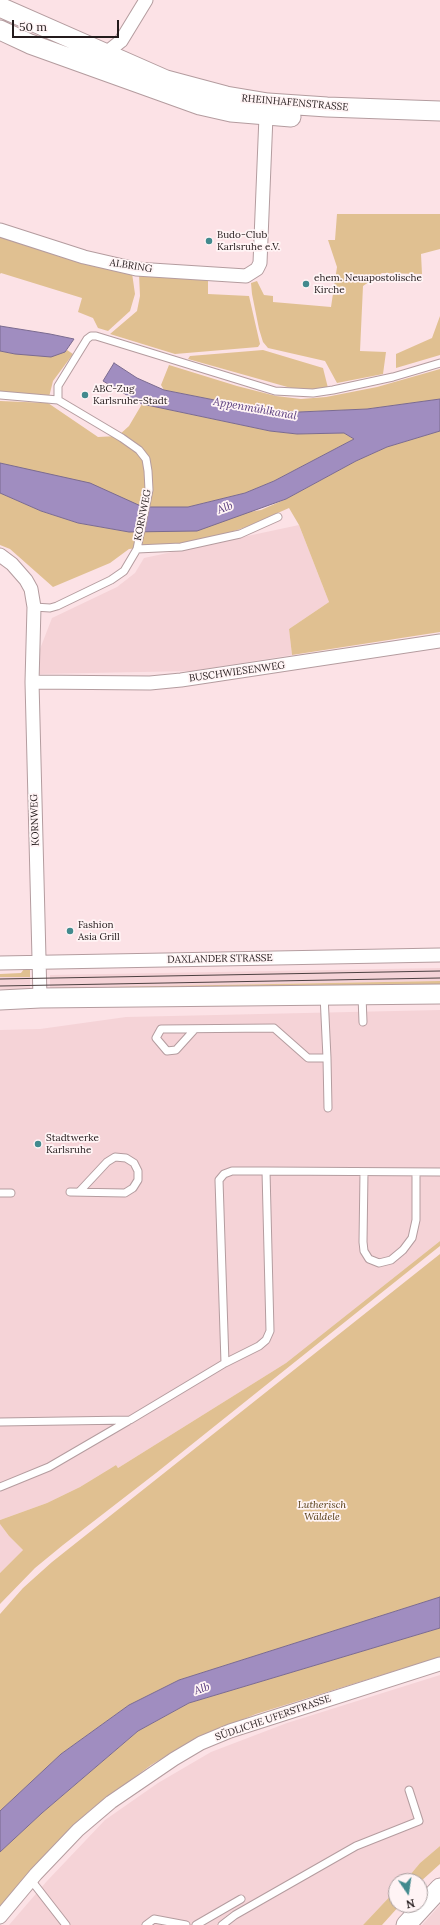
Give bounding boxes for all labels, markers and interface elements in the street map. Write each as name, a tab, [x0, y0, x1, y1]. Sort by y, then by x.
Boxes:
scale bar	[14, 12, 121, 38]
text: 50 m	[19, 19, 47, 34]
street label: RHEINHAFENSTRASSE	[241, 92, 349, 114]
place label: Budo-Club Karlsruhe e.V.	[217, 229, 280, 252]
marker: Budo-Club Karlsruhe e.V.	[204, 236, 214, 246]
street label: ALBRING	[109, 257, 153, 275]
place label: ehem. Neuapostolische Kirche	[314, 272, 422, 296]
marker: ehem. Neuapostolische Kirche	[301, 279, 311, 289]
place label: ABC-Zug Karlsruhe-Stadt	[93, 383, 168, 406]
marker: ABC-Zug Karlsruhe-Stadt	[80, 390, 90, 400]
water label: Appenmühlkanal	[212, 395, 298, 423]
street label: KORNWEG	[132, 488, 154, 542]
water label: Alb	[215, 499, 235, 517]
street label: BUSCHWIESENWEG	[188, 659, 286, 685]
street label: KORNWEG	[28, 794, 42, 846]
place label: Fashion Asia Grill	[78, 919, 120, 942]
marker: Fashion Asia Grill	[65, 926, 75, 936]
street label: DAXLANDER STRASSE	[167, 952, 273, 966]
place label: Stadtwerke Karlsruhe	[46, 1132, 99, 1156]
marker: Stadtwerke Karlsruhe	[33, 1139, 43, 1149]
park label: Lutherisch Wäldele	[298, 1499, 346, 1522]
water label: Alb	[193, 1680, 211, 1698]
street label: SÜDLICHE UFERSTRASSE	[214, 1693, 332, 1743]
north arrow	[388, 1873, 428, 1913]
text: N	[405, 1896, 416, 1911]

